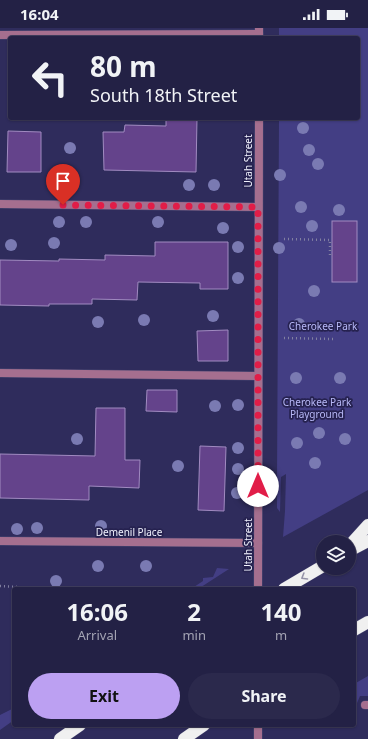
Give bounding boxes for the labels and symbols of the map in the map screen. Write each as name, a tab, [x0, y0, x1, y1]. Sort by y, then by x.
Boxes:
street label: Utah Street	[241, 134, 255, 188]
pin	[46, 164, 80, 205]
park label: Cherokee Park	[289, 319, 358, 333]
park label: Cherokee Park Playground	[283, 395, 352, 421]
position arrow	[237, 465, 279, 507]
street label: Utah Street	[241, 518, 255, 572]
street label: Demenil Place	[96, 525, 163, 539]
one-way arrow	[301, 573, 308, 580]

